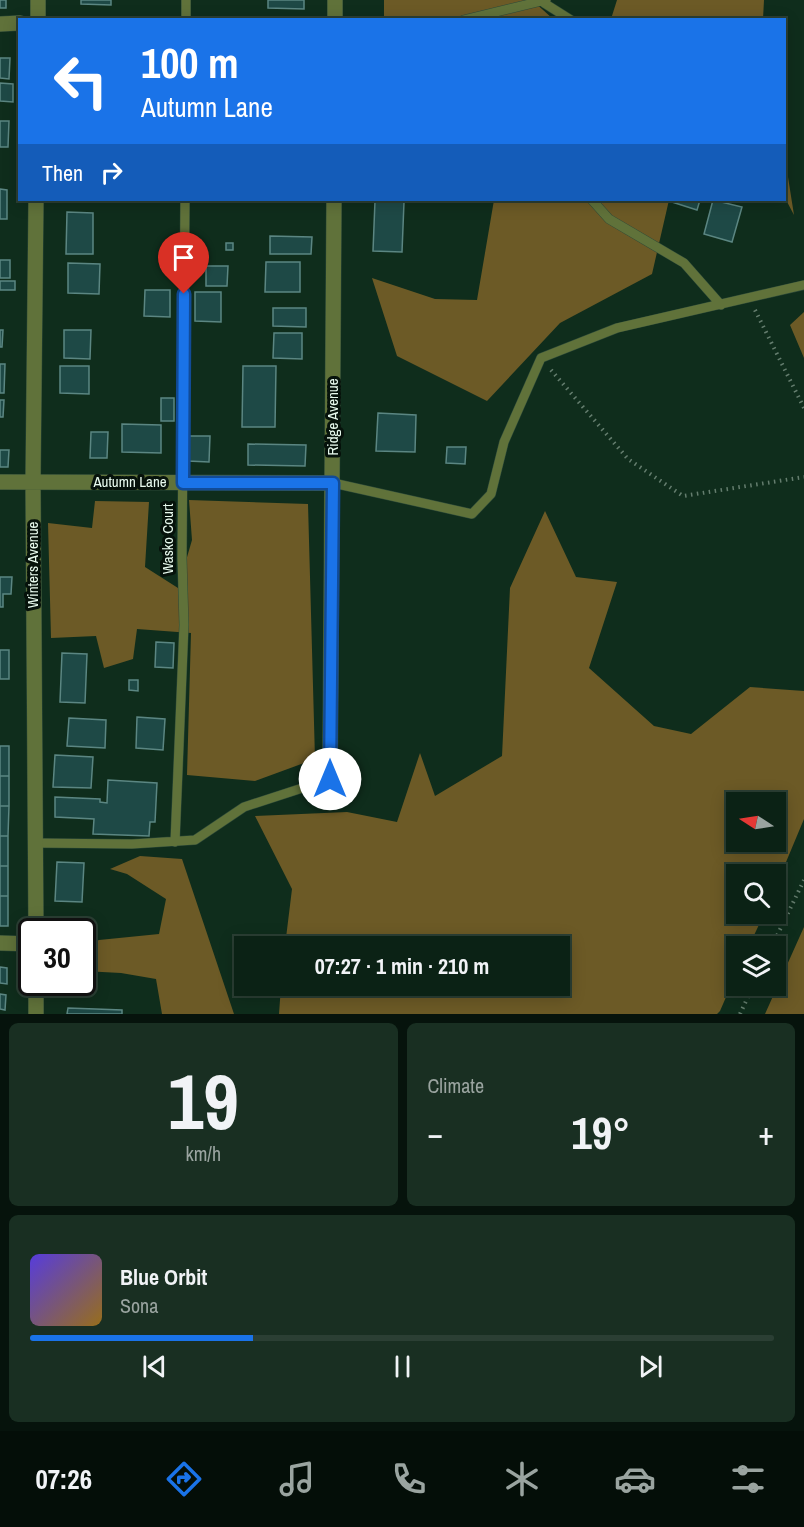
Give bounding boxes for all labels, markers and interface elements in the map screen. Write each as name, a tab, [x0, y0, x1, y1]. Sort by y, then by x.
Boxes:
text: 100 m	[141, 35, 239, 91]
icon: left	[42, 42, 120, 120]
text: Autumn Lane	[141, 89, 273, 125]
icon: right	[95, 156, 128, 189]
text: Then	[42, 158, 83, 188]
pin	[158, 232, 209, 294]
icon: arrive	[167, 241, 200, 274]
street label: Ridge Avenue	[322, 378, 343, 456]
street label: Autumn Lane	[92, 471, 167, 492]
street label: Wasko Court	[157, 503, 178, 574]
street label: Winters Avenue	[22, 522, 43, 608]
position arrow	[298, 747, 362, 811]
north arrow	[726, 792, 786, 852]
map controls	[726, 792, 786, 996]
button: search	[726, 864, 786, 924]
speed limit sign: 30	[18, 918, 96, 996]
button: layers	[726, 936, 786, 996]
text: 07:27 · 1 min · 210 m	[315, 951, 489, 981]
text: 19	[168, 1048, 239, 1153]
text: Climate	[428, 1072, 484, 1099]
text: 19°	[571, 1102, 630, 1163]
text: −	[428, 1111, 443, 1155]
text: +	[758, 1111, 774, 1155]
text: km/h	[185, 1140, 221, 1167]
text: Blue Orbit	[120, 1262, 207, 1292]
text: Sona	[120, 1292, 158, 1319]
icon: previous	[138, 1350, 171, 1383]
icon: pause	[386, 1350, 419, 1383]
icon: next	[634, 1350, 667, 1383]
icon: directions	[163, 1458, 205, 1500]
icon: music	[276, 1458, 318, 1500]
icon: phone	[388, 1458, 430, 1500]
icon: climate	[501, 1458, 543, 1500]
icon: car	[614, 1458, 656, 1500]
icon: filters	[727, 1458, 769, 1500]
text: 07:26	[35, 1461, 92, 1497]

